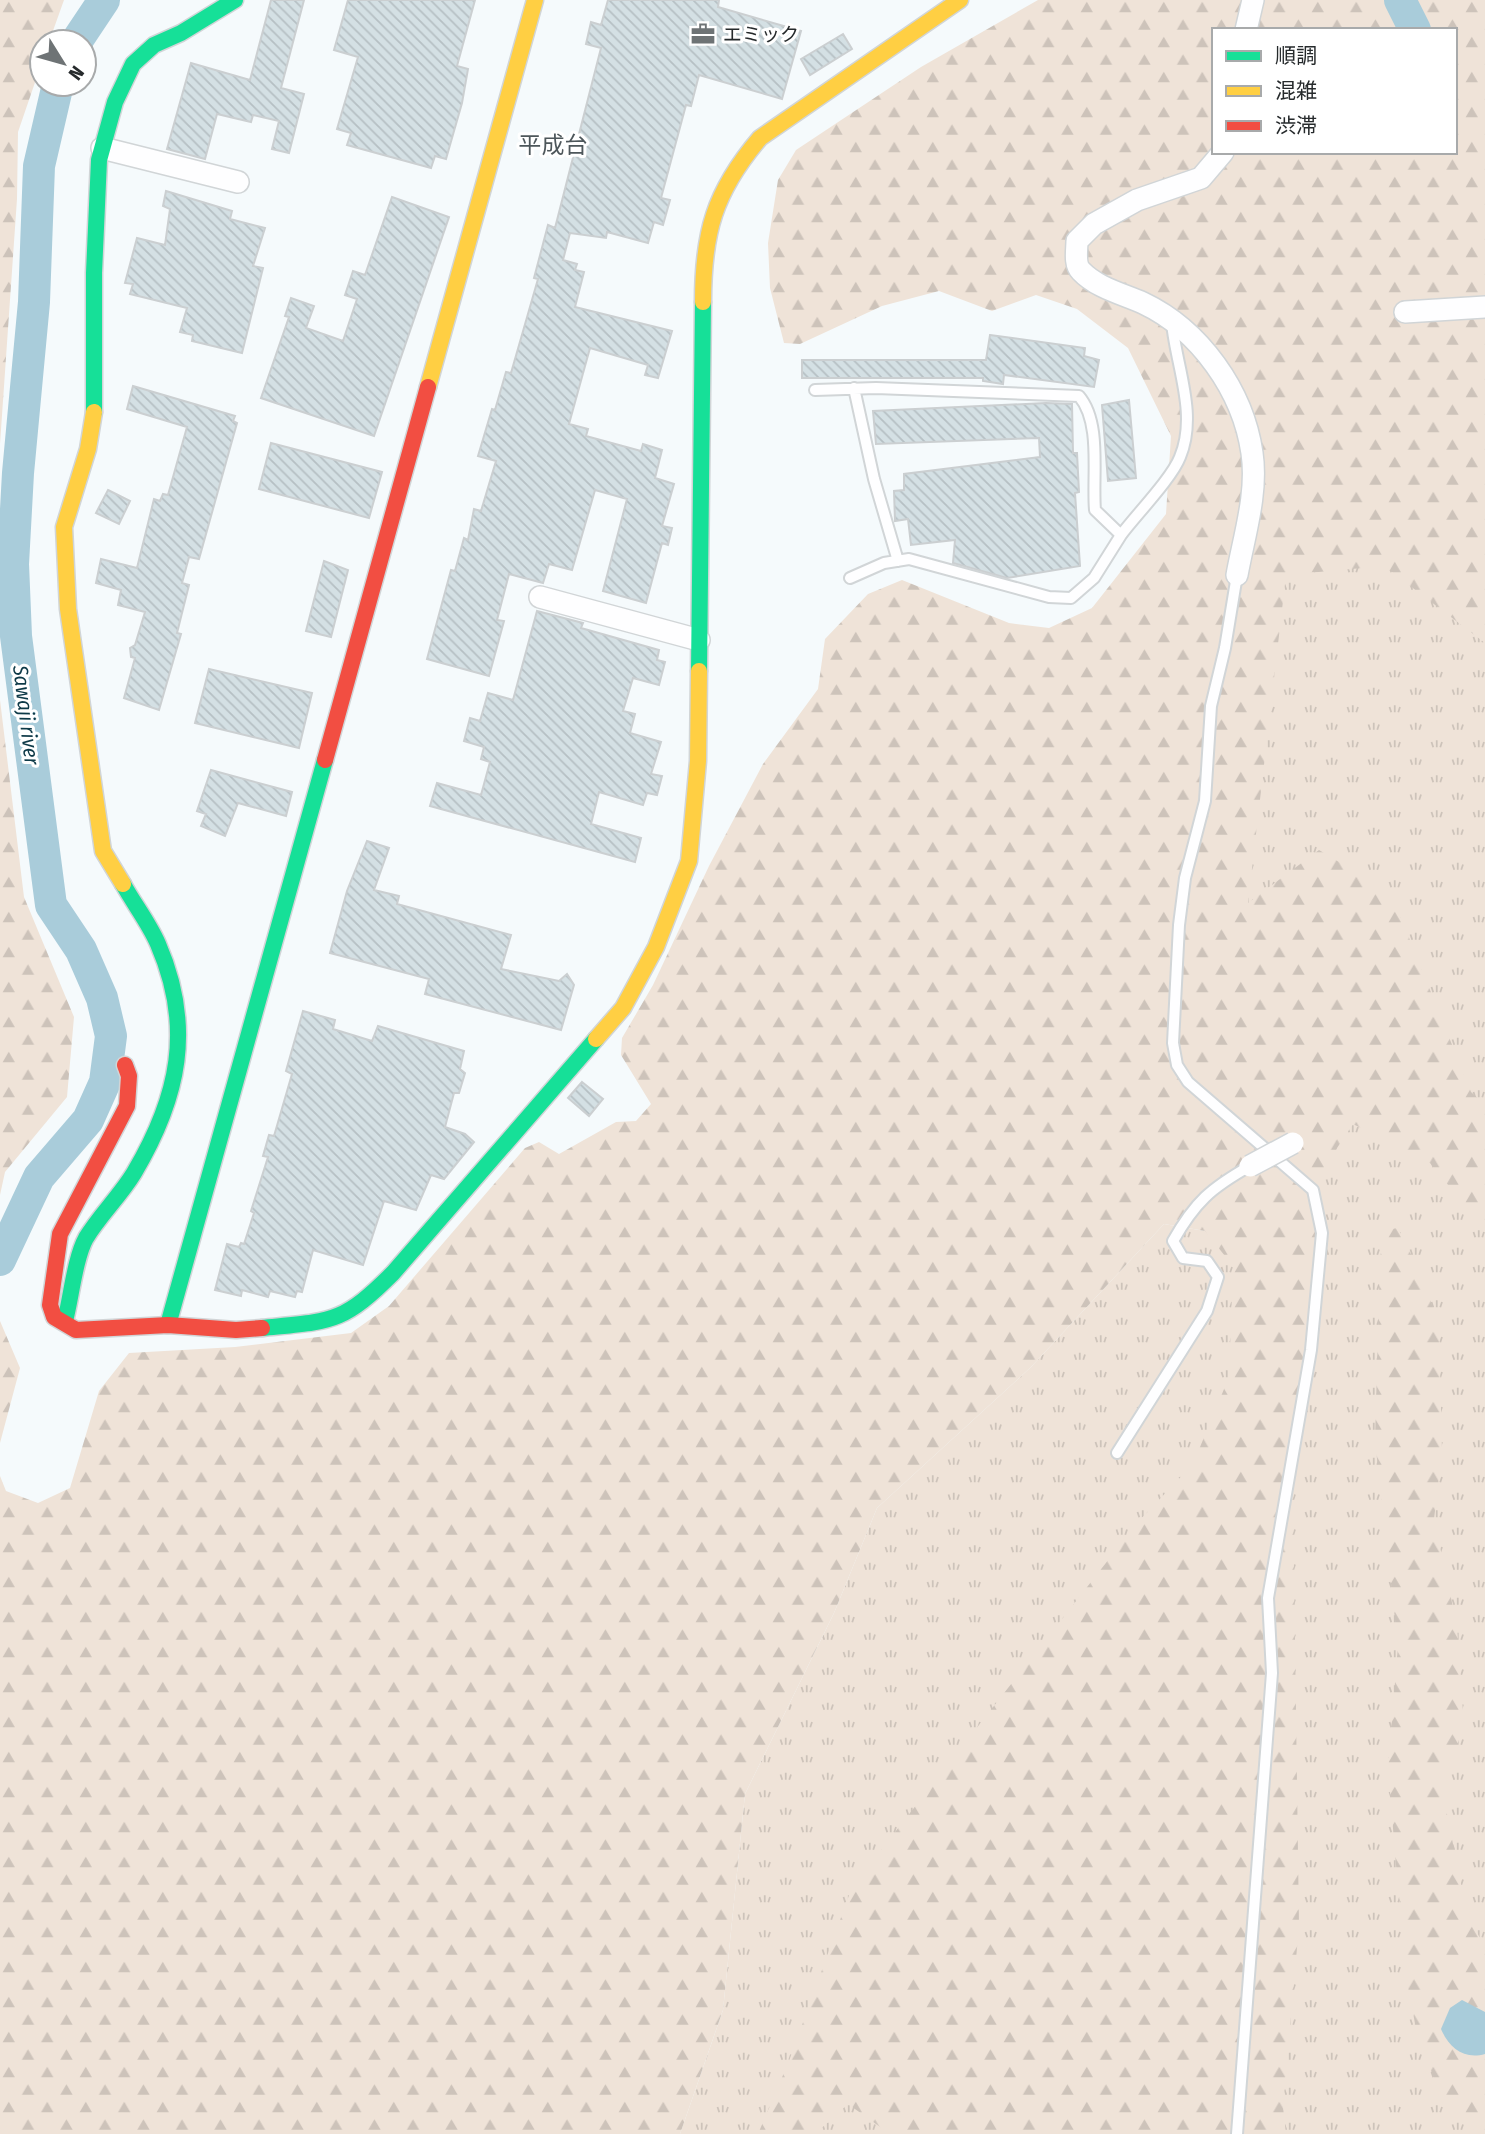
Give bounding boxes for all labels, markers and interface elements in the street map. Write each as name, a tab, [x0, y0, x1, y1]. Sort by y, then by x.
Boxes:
office icon: エミック	[689, 20, 717, 48]
place label: エミック	[723, 23, 799, 46]
north arrow	[28, 28, 98, 98]
legend	[1212, 28, 1457, 154]
text: 順調	[1275, 43, 1317, 69]
text: N	[64, 61, 89, 84]
text: 混雑	[1275, 78, 1317, 104]
text: 渋滞	[1275, 113, 1317, 139]
district label: 平成台	[519, 131, 588, 159]
water label: Sawaji river	[7, 663, 45, 767]

